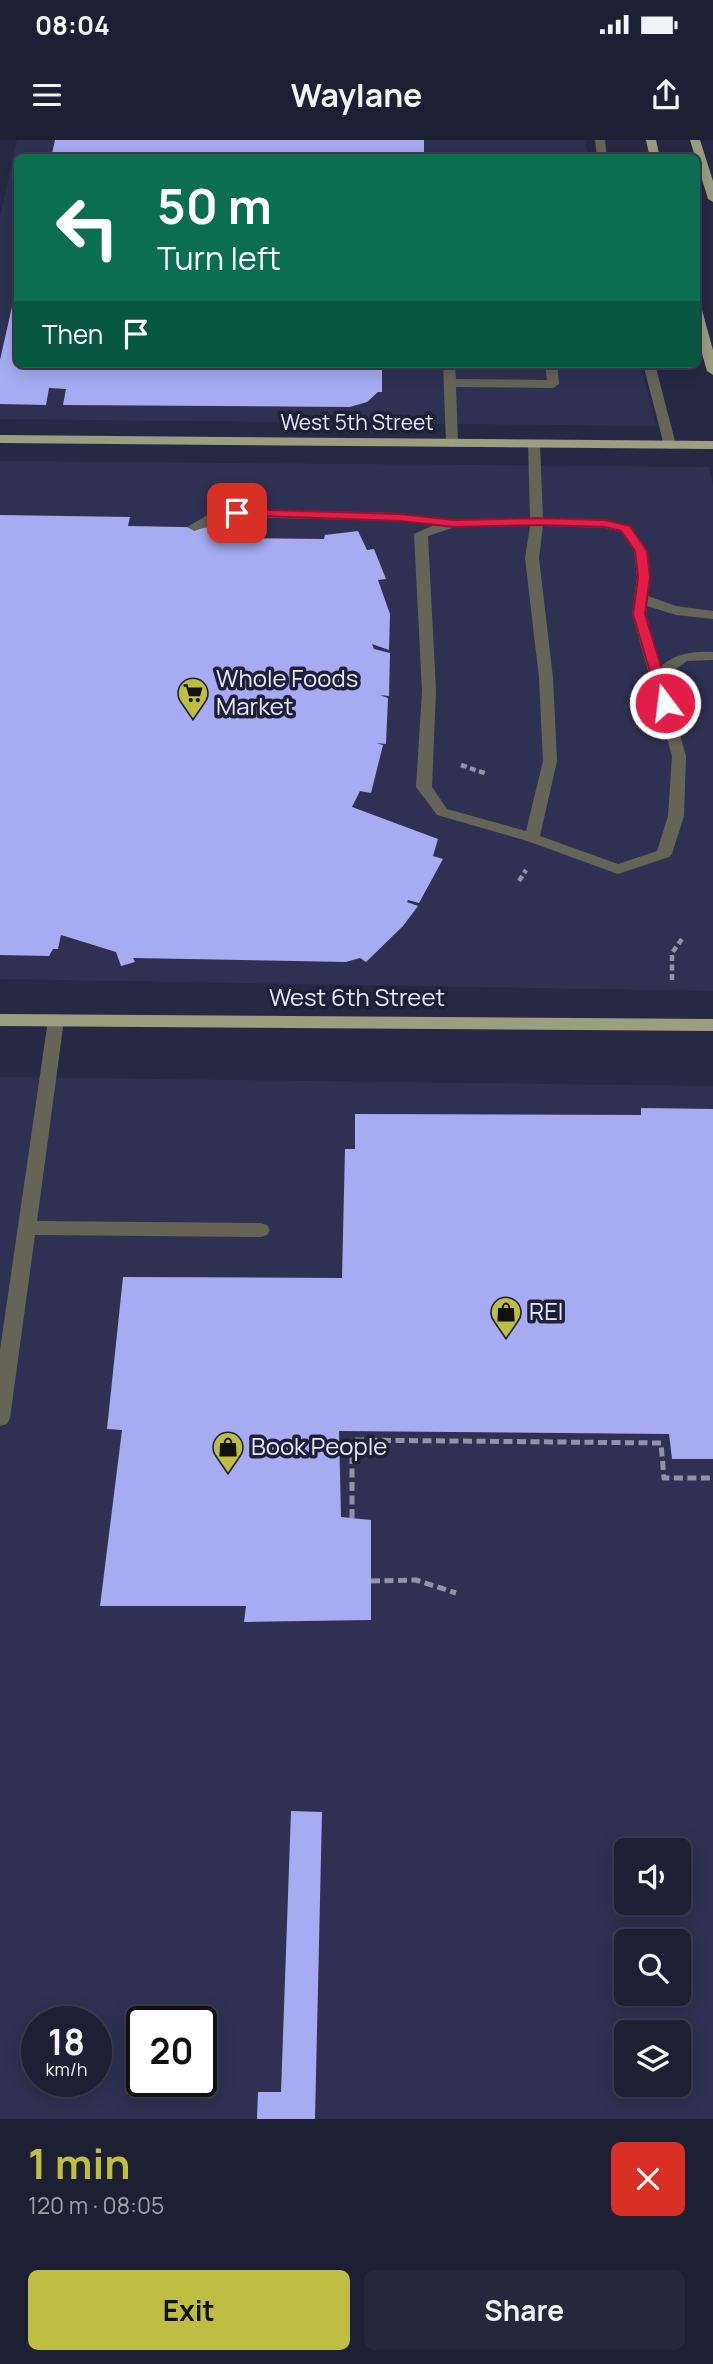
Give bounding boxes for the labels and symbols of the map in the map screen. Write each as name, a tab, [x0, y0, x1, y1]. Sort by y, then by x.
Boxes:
street label: West 5th Street	[280, 408, 434, 436]
pin	[207, 483, 267, 543]
place label: Whole Foods Market	[216, 661, 358, 722]
position arrow	[628, 666, 702, 740]
supermarket icon: Whole Foods Market	[176, 676, 210, 720]
street label: West 6th Street	[269, 980, 445, 1013]
place label: REI	[529, 1294, 563, 1327]
shop icon: REI	[489, 1295, 523, 1339]
place label: Book People	[251, 1429, 387, 1462]
shop icon: Book People	[211, 1430, 245, 1474]
speed limit sign: 20	[126, 2006, 217, 2097]

